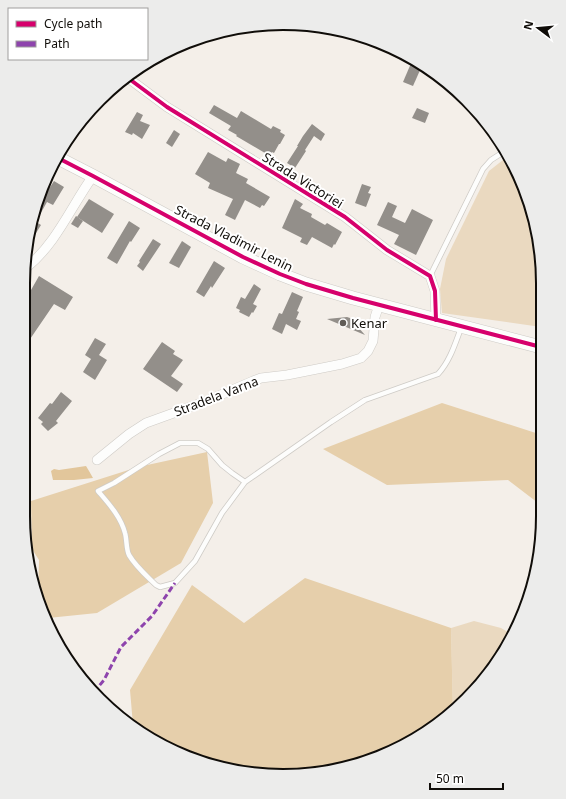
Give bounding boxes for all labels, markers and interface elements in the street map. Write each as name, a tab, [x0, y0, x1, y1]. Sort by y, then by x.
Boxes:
legend	[8, 8, 148, 60]
north arrow	[518, 8, 558, 48]
text: Cycle path	[44, 15, 102, 32]
text: N	[519, 19, 536, 31]
text: Path	[44, 35, 70, 52]
street label: Strada Victoriei	[259, 148, 347, 212]
street label: Strada Vladimir Lenin	[172, 200, 296, 276]
place label: Kenar	[351, 314, 388, 332]
marker: Kenar	[338, 318, 348, 328]
street label: Stradela Varna	[171, 372, 261, 420]
scale bar	[430, 765, 503, 791]
text: 50 m	[436, 770, 464, 787]

